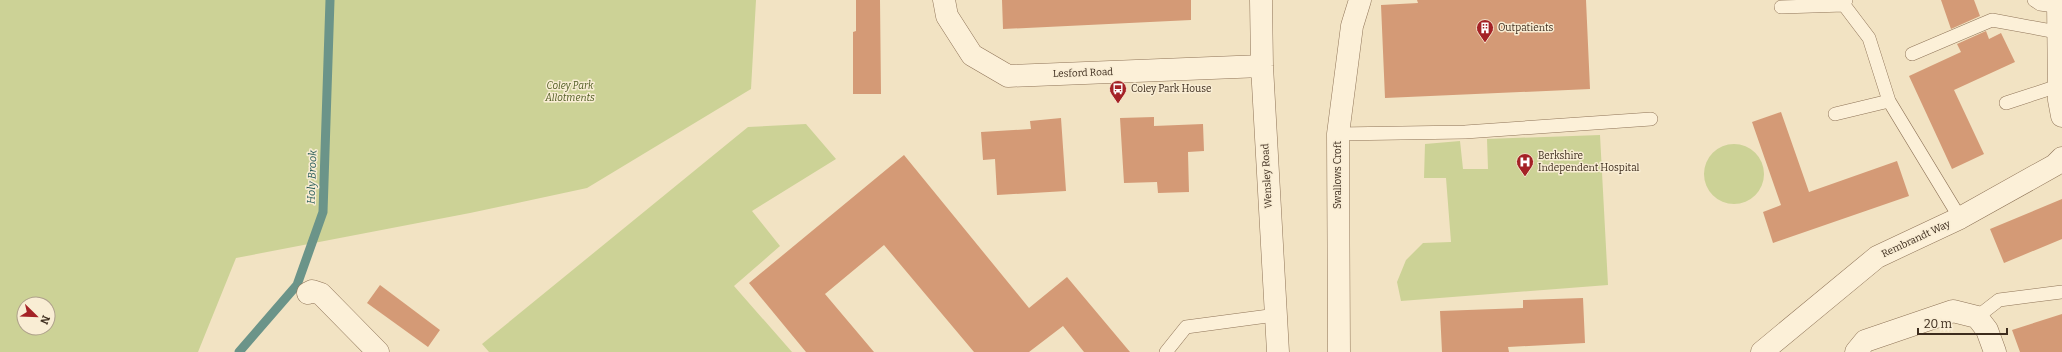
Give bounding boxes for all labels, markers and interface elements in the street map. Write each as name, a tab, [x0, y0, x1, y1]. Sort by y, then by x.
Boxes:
building icon: Outpatients	[1475, 18, 1495, 43]
place label: Outpatients	[1498, 22, 1554, 34]
street label: Lesford Road	[1053, 66, 1113, 80]
bus stop icon: Coley Park House	[1108, 79, 1128, 104]
park label: Coley Park Allotments	[544, 80, 595, 104]
place label: Coley Park House	[1131, 83, 1211, 95]
street label: Swallows Croft	[1332, 141, 1344, 209]
street label: Wensley Road	[1259, 143, 1275, 209]
water label: Holy Brook	[305, 149, 319, 204]
place label: Berkshire Independent Hospital	[1538, 150, 1640, 174]
hospital icon: Berkshire Independent Hospital	[1515, 152, 1535, 177]
street label: Rembrandt Way	[1880, 218, 1953, 260]
north arrow	[16, 296, 56, 336]
scale bar	[1918, 310, 2007, 336]
text: N	[37, 313, 52, 327]
text: 20 m	[1924, 317, 1953, 331]

